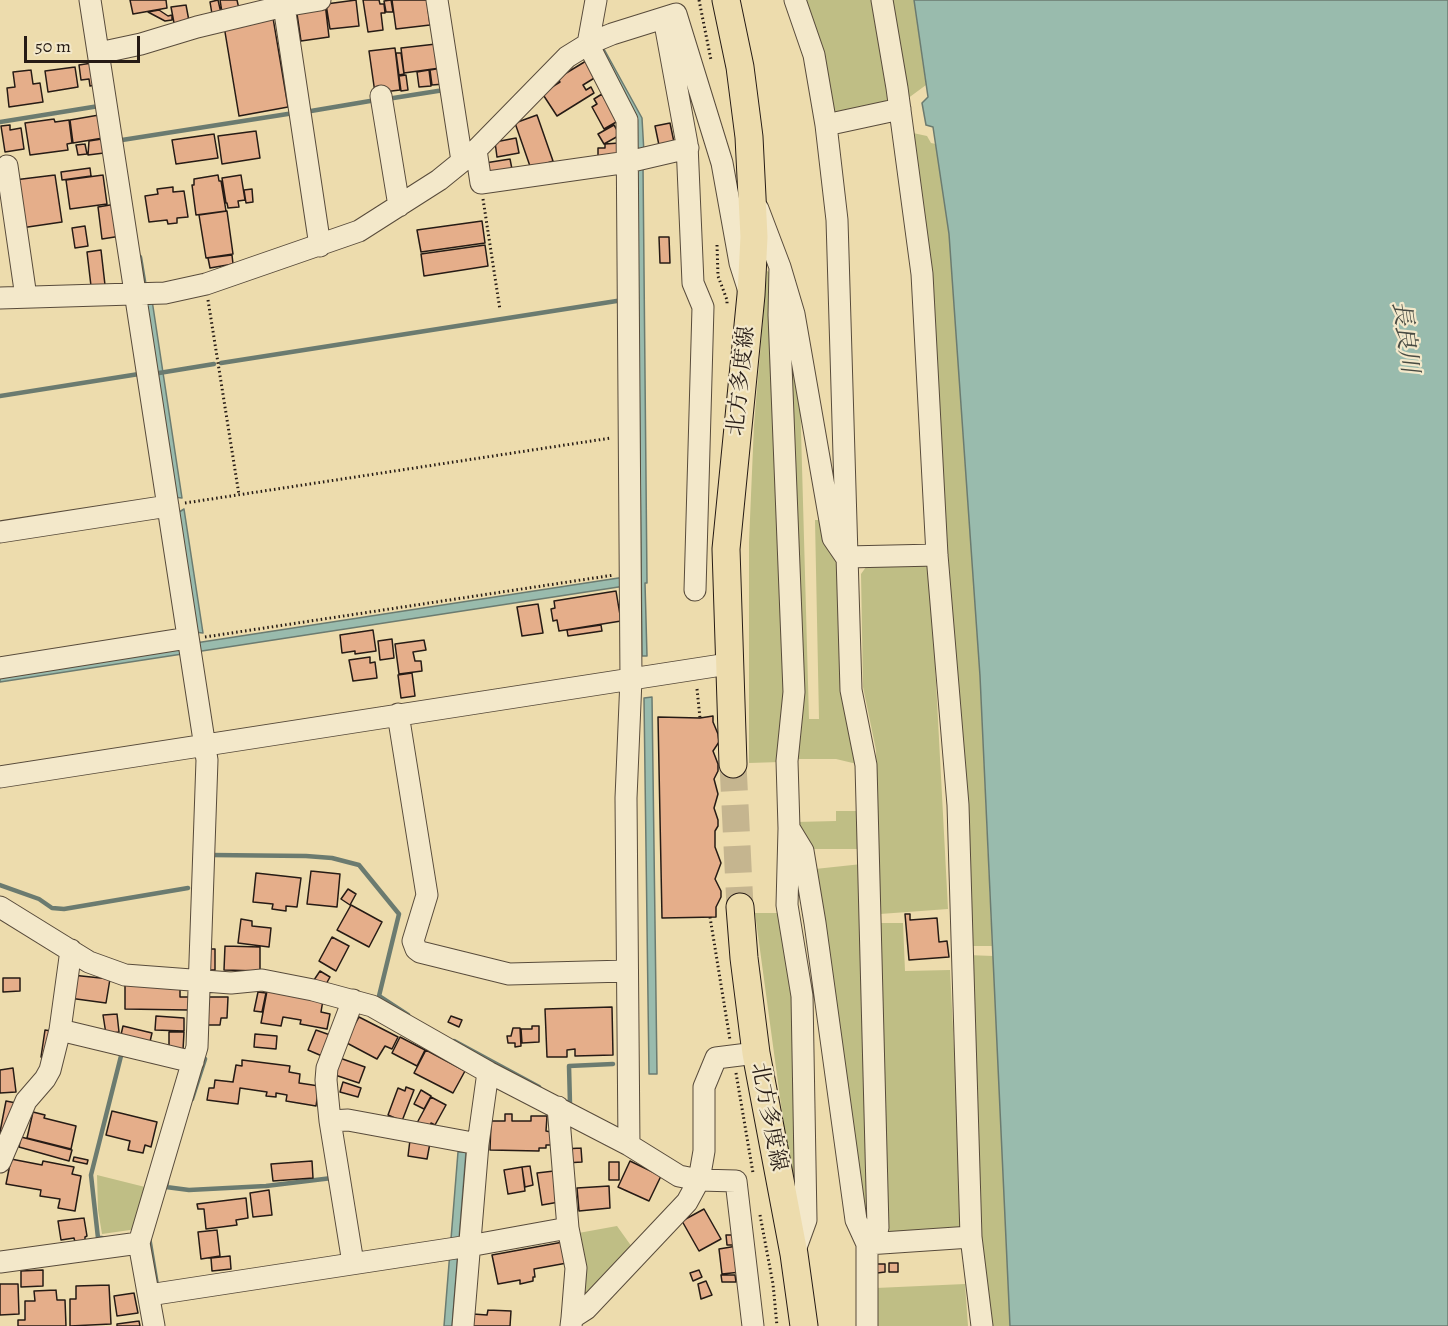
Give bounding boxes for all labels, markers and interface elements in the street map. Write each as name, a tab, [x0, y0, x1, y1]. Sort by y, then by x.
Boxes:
scale bar	[27, 24, 142, 62]
text: 50 m	[35, 34, 71, 58]
water label: 長良川	[1385, 299, 1423, 375]
street label: 北方多度線	[723, 325, 761, 437]
street label: 北方多度線	[745, 1060, 791, 1174]

